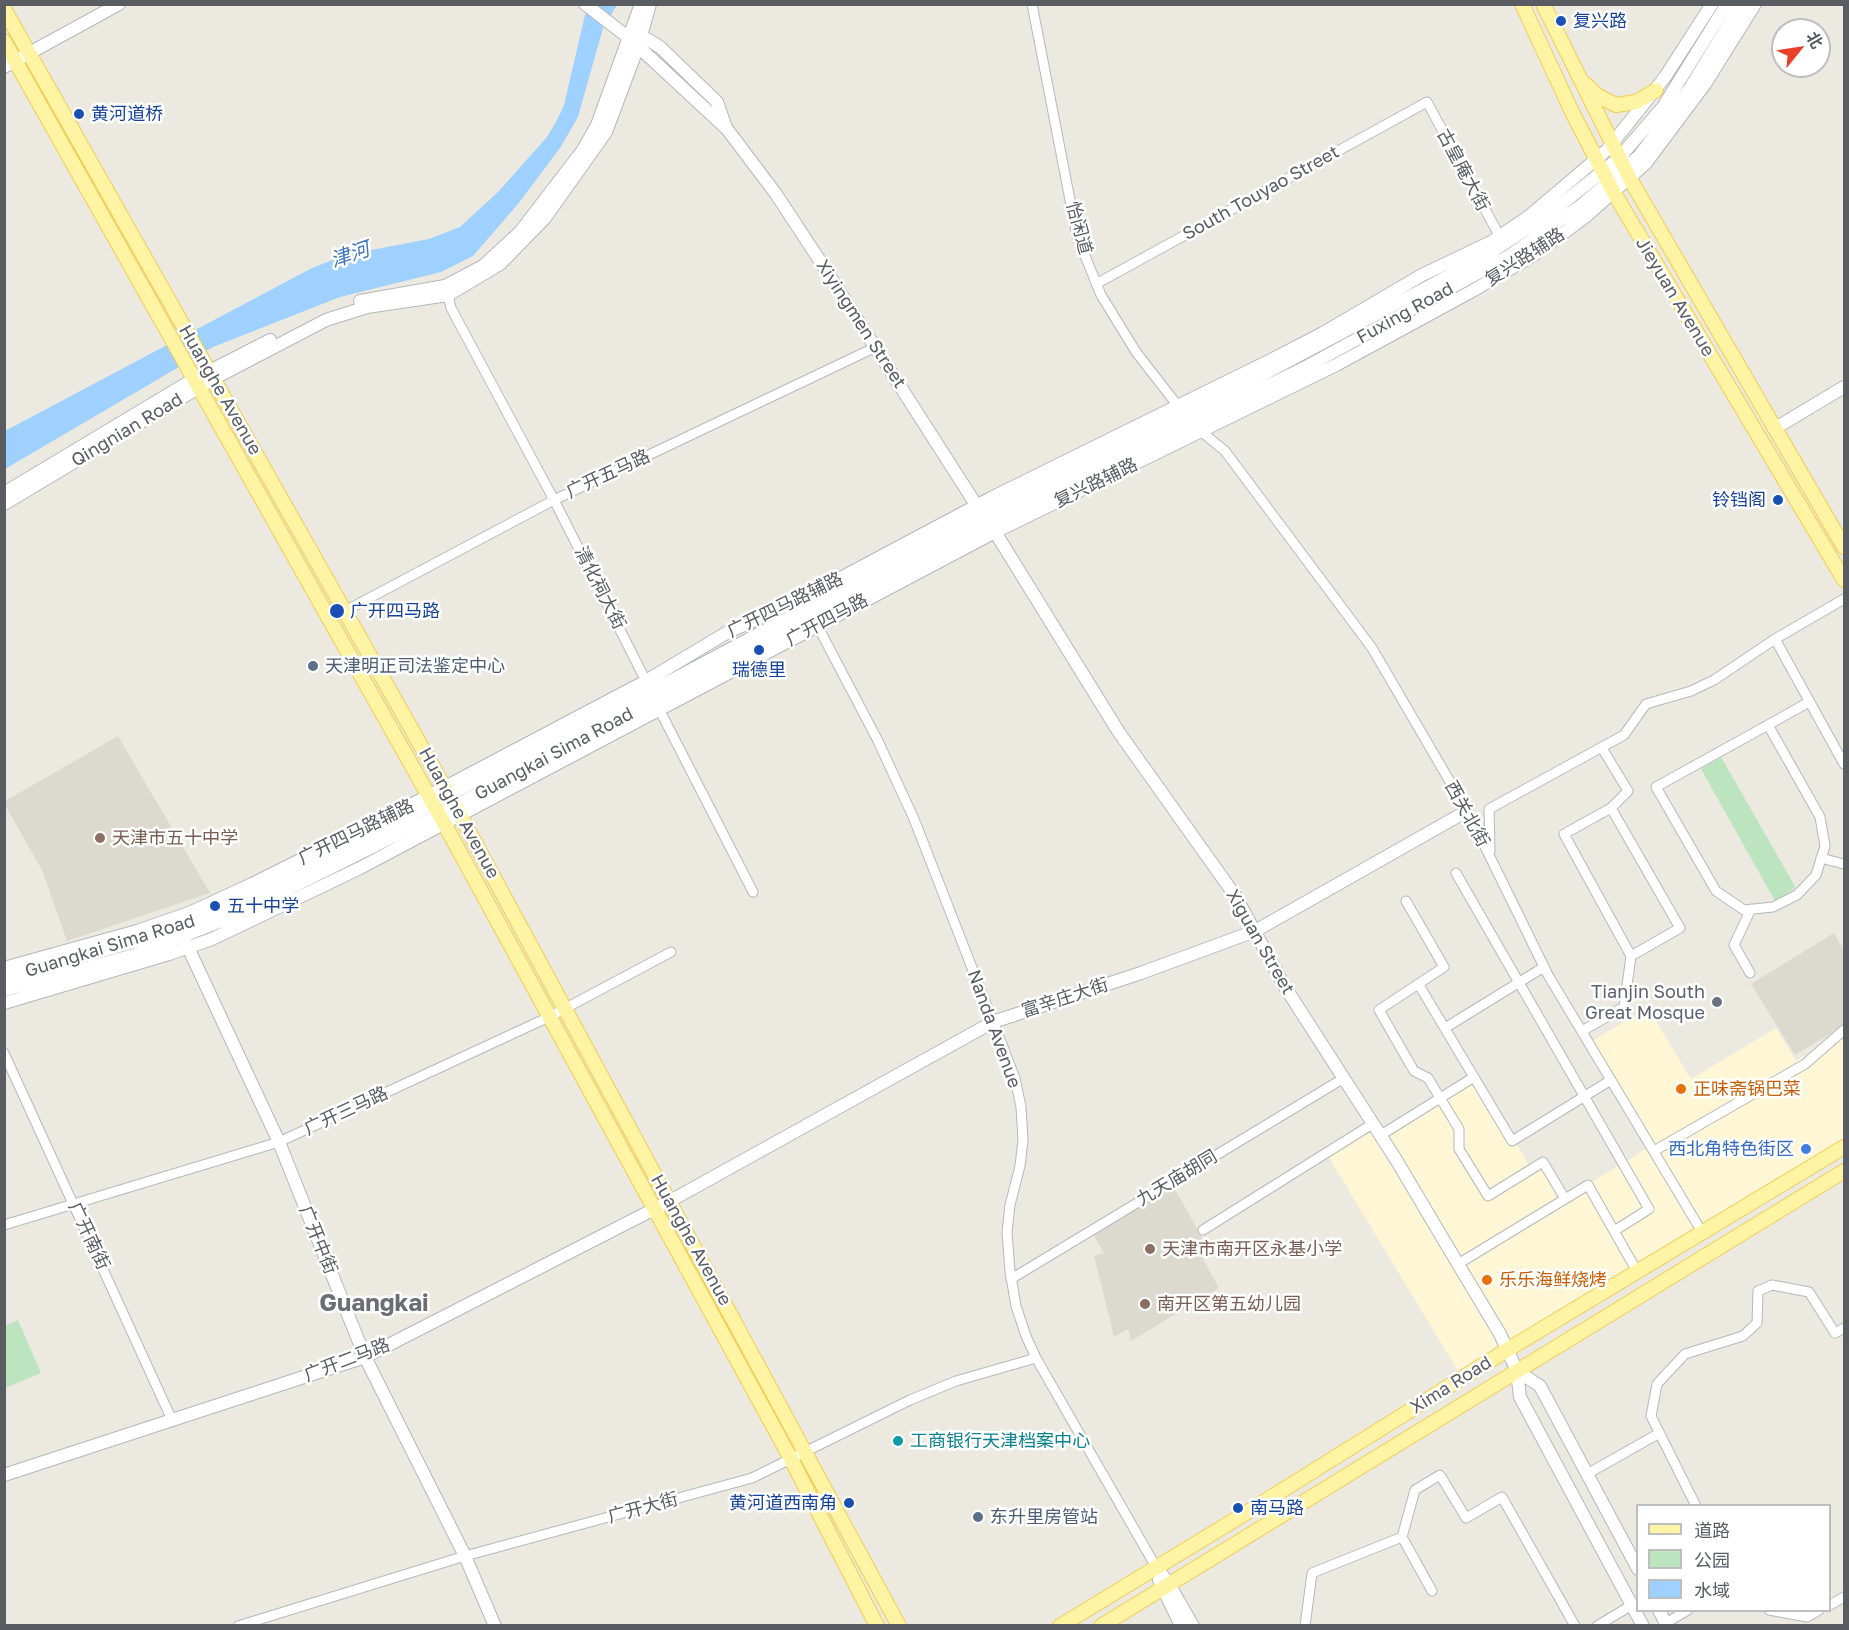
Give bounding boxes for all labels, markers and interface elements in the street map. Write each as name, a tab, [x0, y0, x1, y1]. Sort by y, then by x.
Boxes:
place label: 复兴路	[1573, 10, 1627, 32]
marker: 复兴路	[1554, 14, 1568, 28]
north arrow	[1771, 18, 1831, 78]
text: 北	[1802, 28, 1828, 52]
place label: 黄河道桥	[91, 103, 163, 125]
marker: 黄河道桥	[72, 107, 86, 121]
street label: 古皇庵大街	[1432, 125, 1494, 215]
street label: South Touyao Street	[1179, 141, 1343, 245]
street label: 怡闲道	[1062, 199, 1096, 257]
street label: 复兴路辅路	[1481, 223, 1569, 291]
street label: Jieyuan Avenue	[1631, 234, 1719, 360]
water label: 津河	[327, 237, 373, 273]
street label: Xiyingmen Street	[811, 256, 911, 392]
street label: Fuxing Road	[1353, 278, 1457, 348]
street label: Huanghe Avenue	[174, 321, 266, 459]
street label: Qingnian Road	[67, 388, 187, 472]
street label: 广开五马路	[563, 445, 653, 503]
street label: 复兴路辅路	[1051, 454, 1141, 512]
place label: 铃铛阁	[1712, 489, 1766, 511]
marker: 铃铛阁	[1771, 493, 1785, 507]
street label: 清化祠大街	[570, 543, 630, 633]
street label: 广开四马路辅路	[724, 568, 846, 642]
street label: 广开四马路	[782, 589, 872, 651]
place label: 广开四马路	[350, 600, 440, 622]
marker: 广开四马路	[328, 602, 346, 620]
marker: 瑞德里	[752, 643, 766, 657]
place label: 天津明正司法鉴定中心	[325, 655, 505, 677]
marker: 天津明正司法鉴定中心	[306, 659, 320, 673]
place label: 瑞德里	[732, 659, 786, 681]
street label: Guangkai Sima Road	[471, 703, 637, 805]
street label: Huanghe Avenue	[414, 744, 504, 882]
street label: 西关北街	[1440, 777, 1494, 851]
street label: 广开四马路辅路	[295, 795, 417, 869]
place label: 天津市五十中学	[112, 827, 238, 849]
marker: 天津市五十中学	[93, 831, 107, 845]
street label: Xiguan Street	[1221, 886, 1299, 998]
place label: 五十中学	[227, 895, 299, 917]
marker: 五十中学	[208, 899, 222, 913]
street label: Guangkai Sima Road	[22, 910, 198, 982]
street label: Nanda Avenue	[963, 967, 1025, 1091]
street label: 富辛庄大街	[1019, 974, 1111, 1022]
place label: Tianjin South Great Mosque	[1585, 981, 1705, 1024]
marker: Tianjin South Great Mosque	[1710, 995, 1724, 1009]
place label: 正味斋锅巴菜	[1693, 1078, 1801, 1100]
street label: 广开三马路	[301, 1082, 391, 1140]
marker: 正味斋锅巴菜	[1674, 1082, 1688, 1096]
place label: 西北角特色街区	[1668, 1138, 1794, 1160]
marker: 西北角特色街区	[1799, 1142, 1813, 1156]
street label: 九天庙胡同	[1133, 1146, 1221, 1210]
street label: Huanghe Avenue	[646, 1171, 736, 1309]
street label: 广开南街	[64, 1199, 114, 1273]
street label: 广开中街	[295, 1203, 341, 1277]
place label: 天津市南开区永基小学	[1162, 1238, 1342, 1260]
marker: 天津市南开区永基小学	[1143, 1242, 1157, 1256]
place label: 乐乐海鲜烧烤	[1499, 1269, 1607, 1291]
marker: 乐乐海鲜烧烤	[1480, 1273, 1494, 1287]
district label: Guangkai	[319, 1289, 429, 1317]
place label: 南开区第五幼儿园	[1157, 1293, 1301, 1315]
marker: 南开区第五幼儿园	[1138, 1297, 1152, 1311]
street label: 广开二马路	[301, 1334, 393, 1386]
street label: Xima Road	[1407, 1352, 1495, 1418]
place label: 工商银行天津档案中心	[910, 1430, 1090, 1452]
marker: 工商银行天津档案中心	[891, 1434, 905, 1448]
street label: 广开大街	[605, 1488, 681, 1528]
place label: 黄河道西南角	[729, 1492, 837, 1514]
marker: 黄河道西南角	[842, 1496, 856, 1510]
place label: 南马路	[1250, 1497, 1304, 1519]
marker: 南马路	[1231, 1501, 1245, 1515]
legend	[1636, 1504, 1831, 1612]
place label: 东升里房管站	[990, 1506, 1098, 1528]
marker: 东升里房管站	[971, 1510, 985, 1524]
text: 道路	[1694, 1519, 1730, 1541]
text: 公园	[1694, 1549, 1730, 1571]
text: 水域	[1694, 1579, 1730, 1601]

